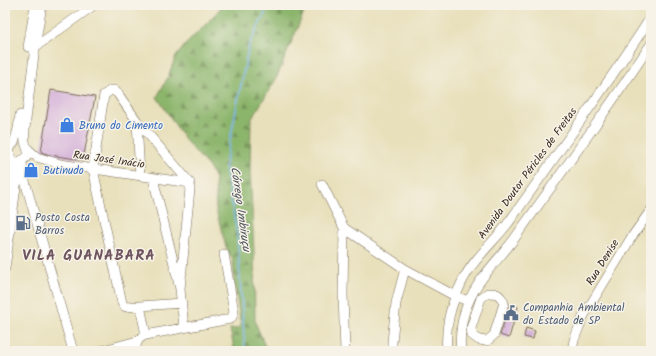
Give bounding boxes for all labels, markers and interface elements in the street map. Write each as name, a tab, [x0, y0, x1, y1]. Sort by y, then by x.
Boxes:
street label: Avenida Doutor Péricles de Freitas	[474, 104, 582, 243]
shop icon: Bruno do Cimento	[58, 116, 76, 134]
place label: Bruno do Cimento	[79, 117, 163, 135]
street label: Rua José Inácio	[72, 146, 146, 174]
shop icon: Butinudo	[22, 161, 40, 179]
place label: Butinudo	[43, 162, 84, 180]
water label: Córrego Imbiruçu	[225, 166, 256, 254]
place label: Posto Costa Barros	[35, 209, 90, 240]
fuel station icon: Posto Costa Barros	[14, 214, 32, 232]
street label: Rua Denise	[582, 236, 624, 289]
district label: VILA GUANABARA	[22, 244, 156, 268]
place label: Companhia Ambiental do Estado de SP	[523, 299, 625, 330]
public building icon: Companhia Ambiental do Estado de SP	[502, 304, 520, 322]

